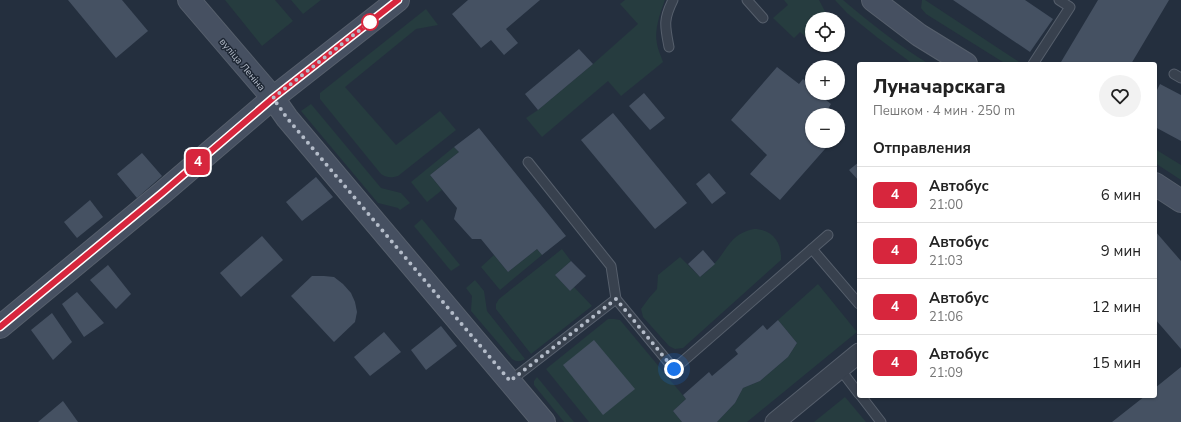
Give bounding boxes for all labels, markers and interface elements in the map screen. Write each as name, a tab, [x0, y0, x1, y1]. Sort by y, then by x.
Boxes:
map controls	[805, 12, 845, 148]
button: locate	[805, 12, 845, 52]
unlabelled marker	[361, 13, 379, 31]
street label: вуліца Леніна	[216, 35, 268, 94]
button: +	[805, 60, 845, 100]
text: Луначарскага	[873, 74, 1006, 100]
button: heart	[1099, 75, 1141, 117]
text: Пешком · 4 мин · 250 m	[873, 102, 1015, 120]
button: −	[805, 108, 845, 148]
text: Отправления	[873, 138, 971, 158]
line badge: 4	[185, 149, 211, 175]
text: 4	[194, 152, 202, 171]
text: Автобус	[929, 176, 989, 196]
text: 4	[891, 185, 899, 204]
text: 6 мин	[1101, 185, 1141, 205]
text: 21:00	[929, 196, 963, 214]
text: Автобус	[929, 232, 989, 252]
text: 4	[891, 241, 899, 260]
text: 9 мин	[1101, 241, 1141, 261]
text: 21:03	[929, 252, 963, 270]
text: Автобус	[929, 288, 989, 308]
text: 4	[891, 297, 899, 316]
text: 12 мин	[1092, 297, 1141, 317]
text: 21:06	[929, 308, 963, 326]
text: Автобус	[929, 344, 989, 364]
text: 4	[891, 353, 899, 372]
text: 15 мин	[1092, 353, 1141, 373]
your location	[664, 359, 684, 379]
text: 21:09	[929, 364, 963, 382]

